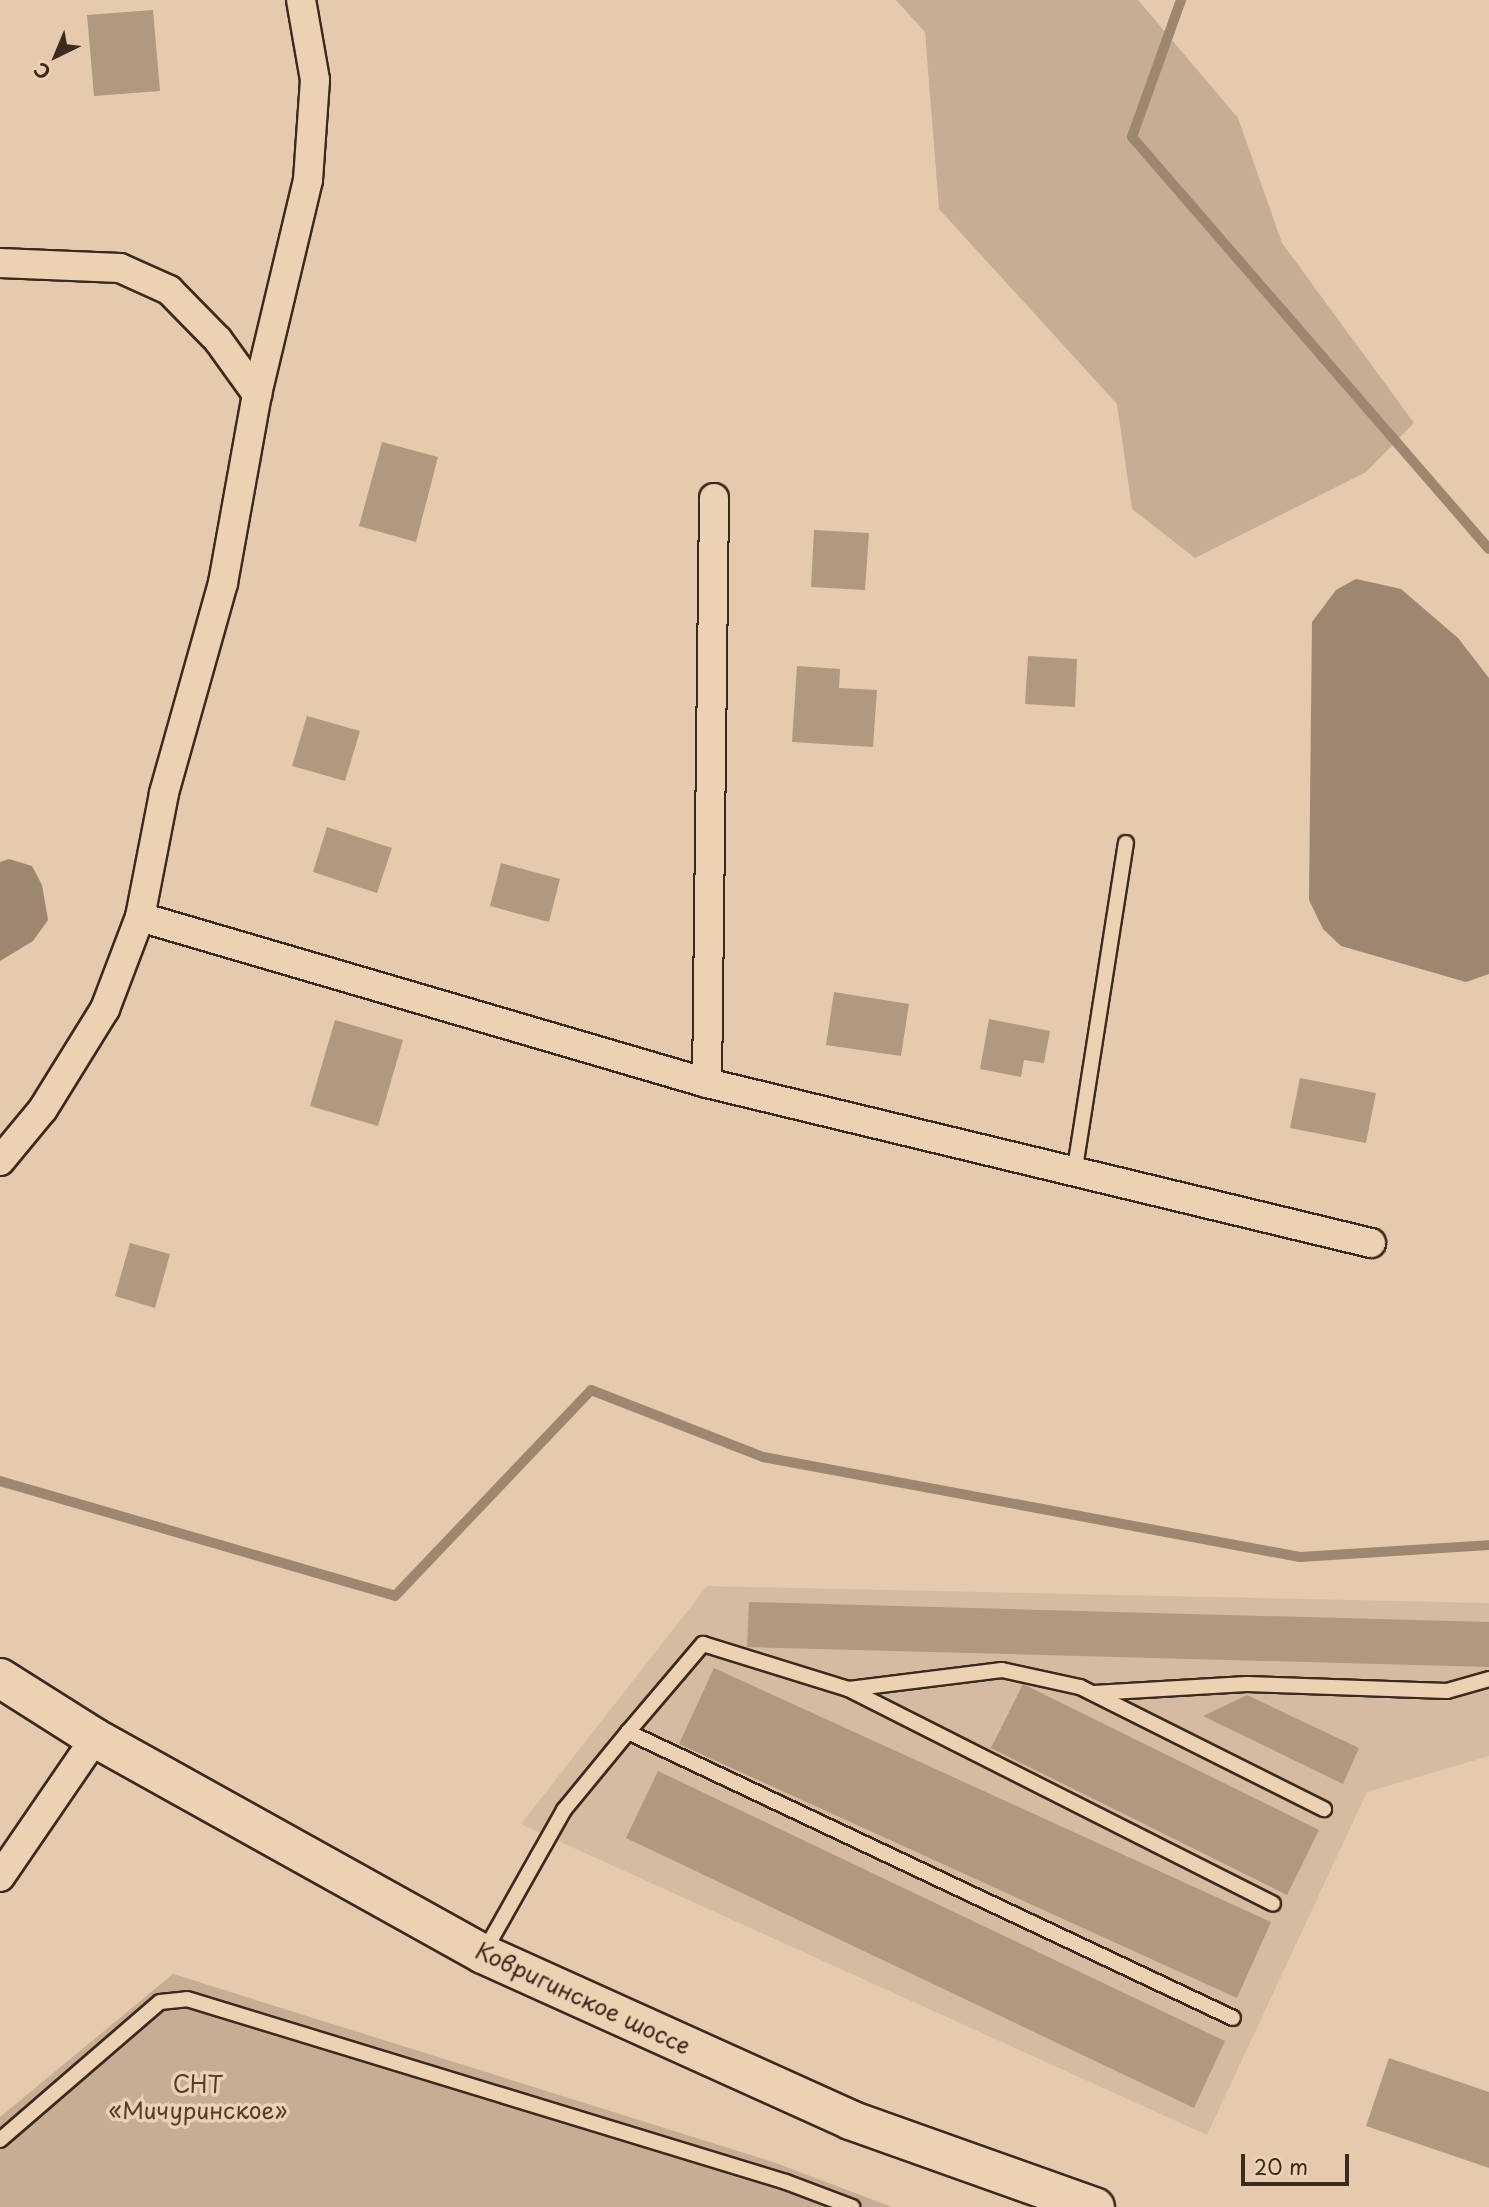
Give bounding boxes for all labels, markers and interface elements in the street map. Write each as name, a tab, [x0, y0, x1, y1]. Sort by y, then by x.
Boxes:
north arrow	[21, 21, 91, 91]
text: С	[27, 56, 56, 86]
street label: Ковригинское шоссе	[471, 1936, 695, 2060]
park label: СНТ «Мичуринское»	[108, 2070, 288, 2124]
scale bar	[1244, 2140, 1352, 2184]
text: 20 m	[1254, 2150, 1308, 2182]

